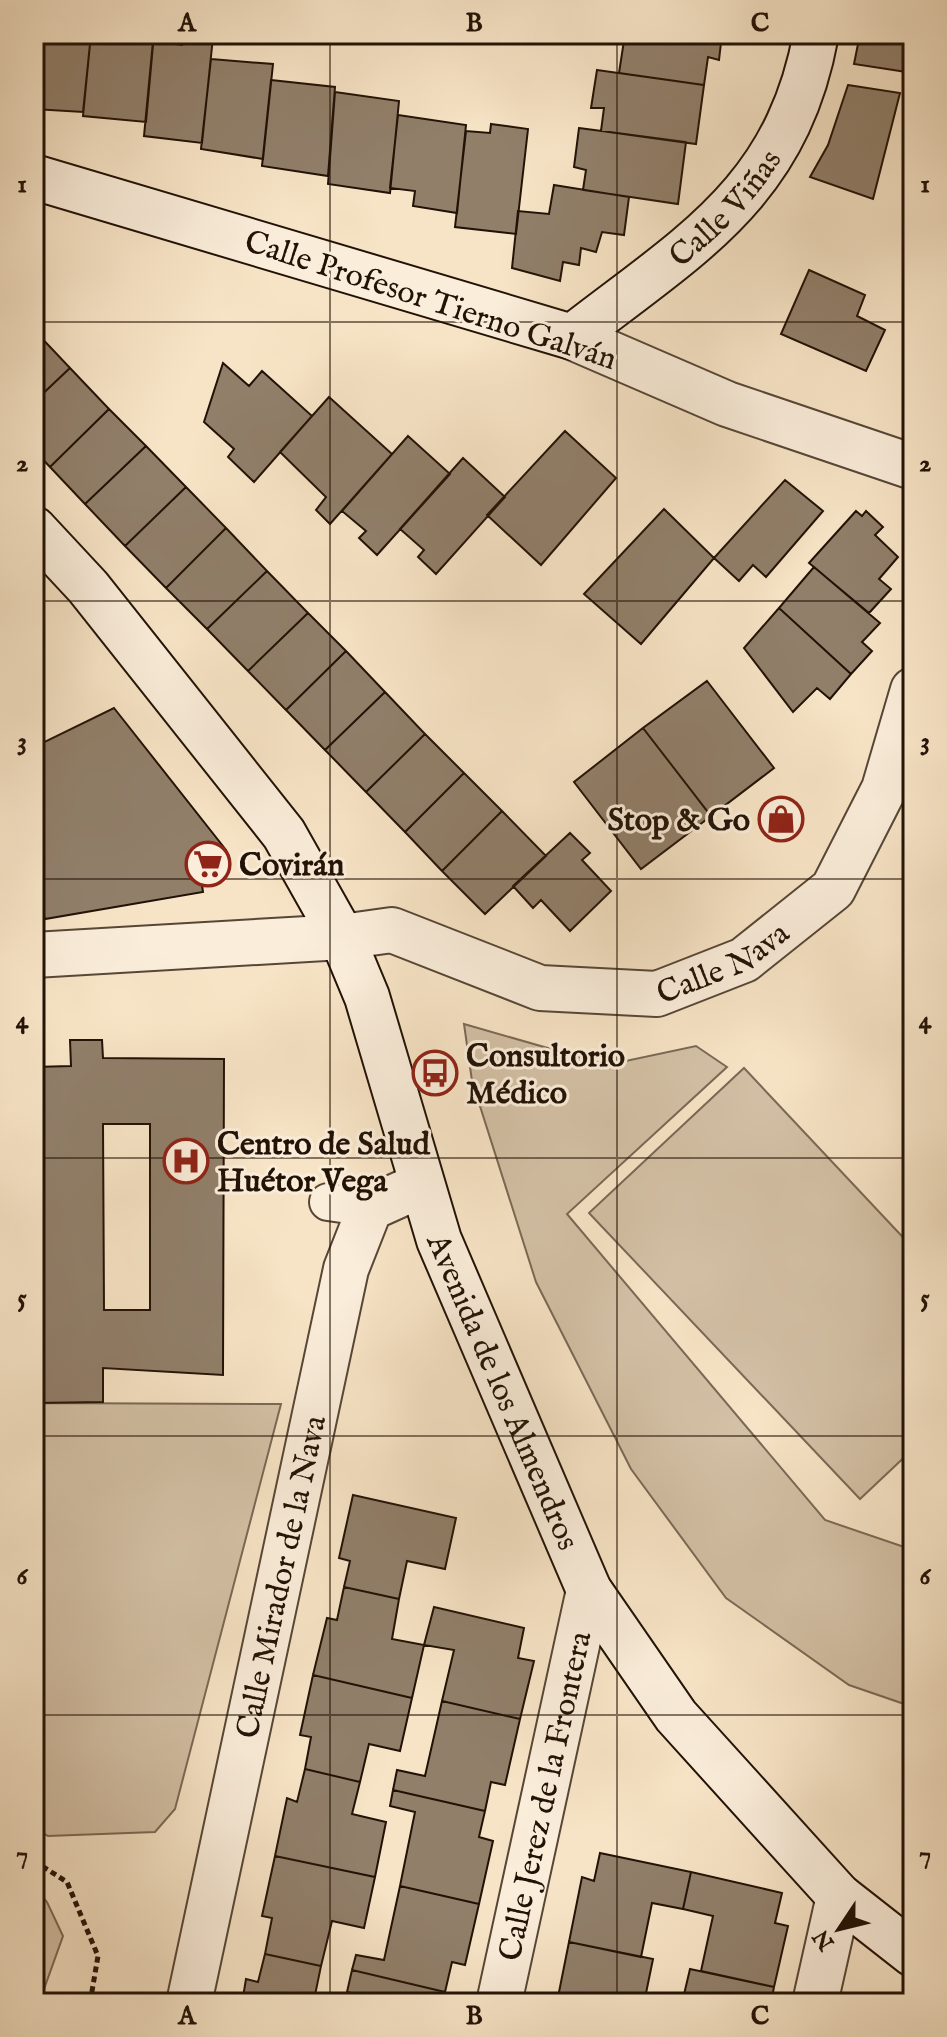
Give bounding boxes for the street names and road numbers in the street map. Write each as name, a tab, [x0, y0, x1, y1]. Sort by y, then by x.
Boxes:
street label: Calle Viñas	[661, 143, 792, 277]
street label: Calle Profesor Tierno Galván	[239, 222, 621, 381]
street label: Calle Nava	[651, 914, 799, 1015]
street label: Avenida de los Almendros	[415, 1227, 587, 1557]
street label: Calle Mirador de la Nava	[228, 1412, 337, 1743]
street label: Calle Jerez de la Frontera	[491, 1628, 602, 1965]

